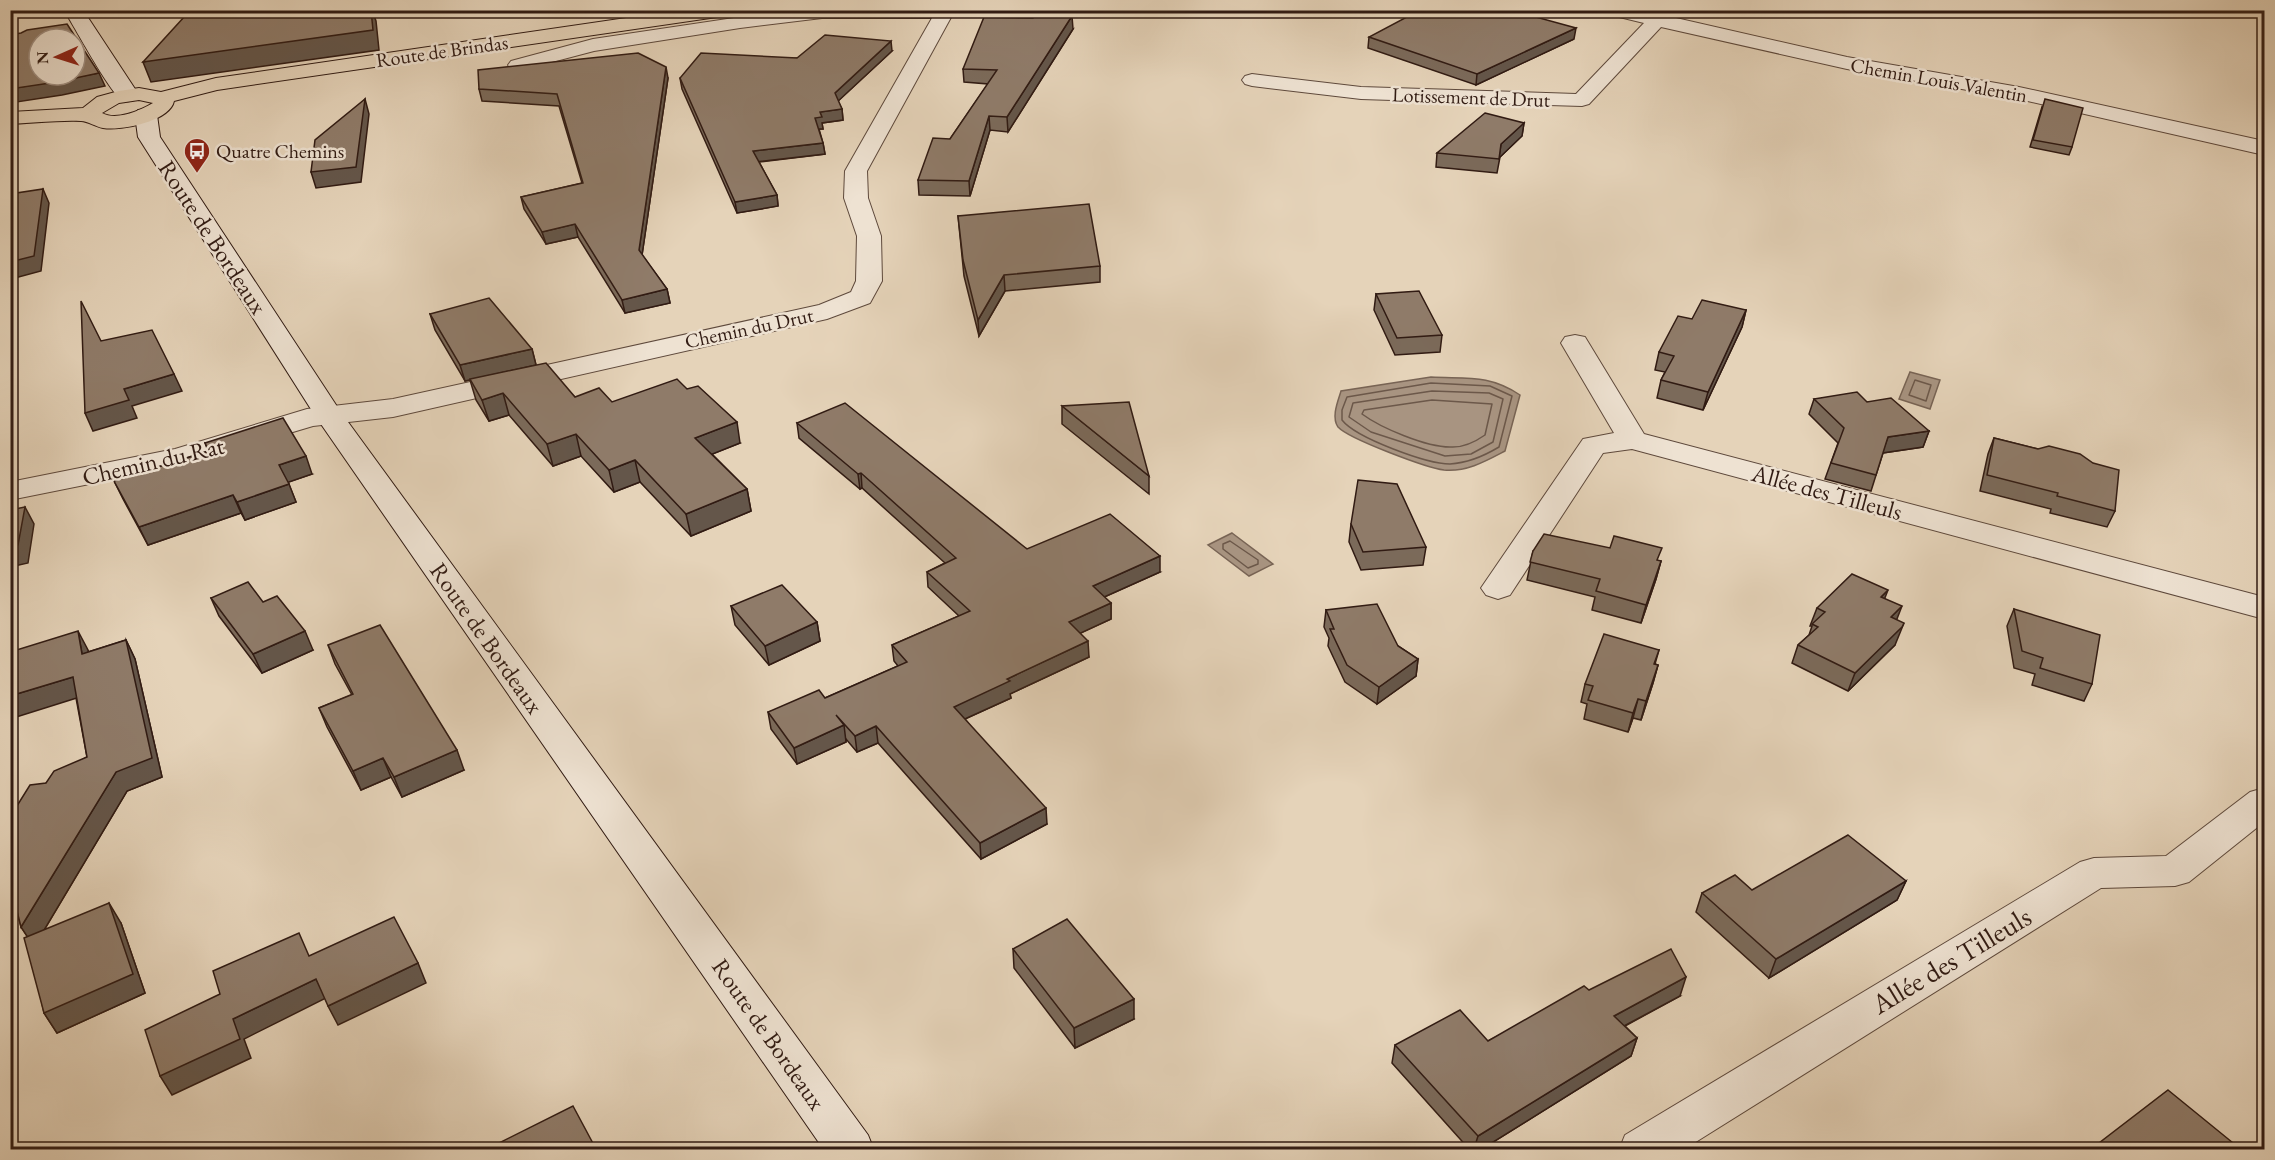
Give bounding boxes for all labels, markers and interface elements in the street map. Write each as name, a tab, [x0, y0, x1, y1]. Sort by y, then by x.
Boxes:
north arrow	[27, 27, 87, 87]
street label: Route de Brindas	[374, 29, 510, 73]
text: N	[32, 51, 53, 65]
street label: Chemin Louis Valentin	[1849, 52, 2030, 108]
street label: Lotissement de Drut	[1392, 81, 1551, 113]
bus stop icon: Quatre Chemins	[182, 136, 212, 174]
place label: Quatre Chemins	[216, 138, 344, 164]
street label: Route de Bordeaux	[152, 154, 275, 321]
street label: Chemin du Drut	[682, 302, 816, 354]
street label: Chemin du Rat	[79, 430, 227, 492]
street label: Allée des Tilleuls	[1747, 457, 1906, 527]
street label: Route de Bordeaux	[423, 556, 551, 720]
street label: Allée des Tilleuls	[1864, 898, 2038, 1022]
street label: Route de Bordeaux	[705, 952, 833, 1116]

